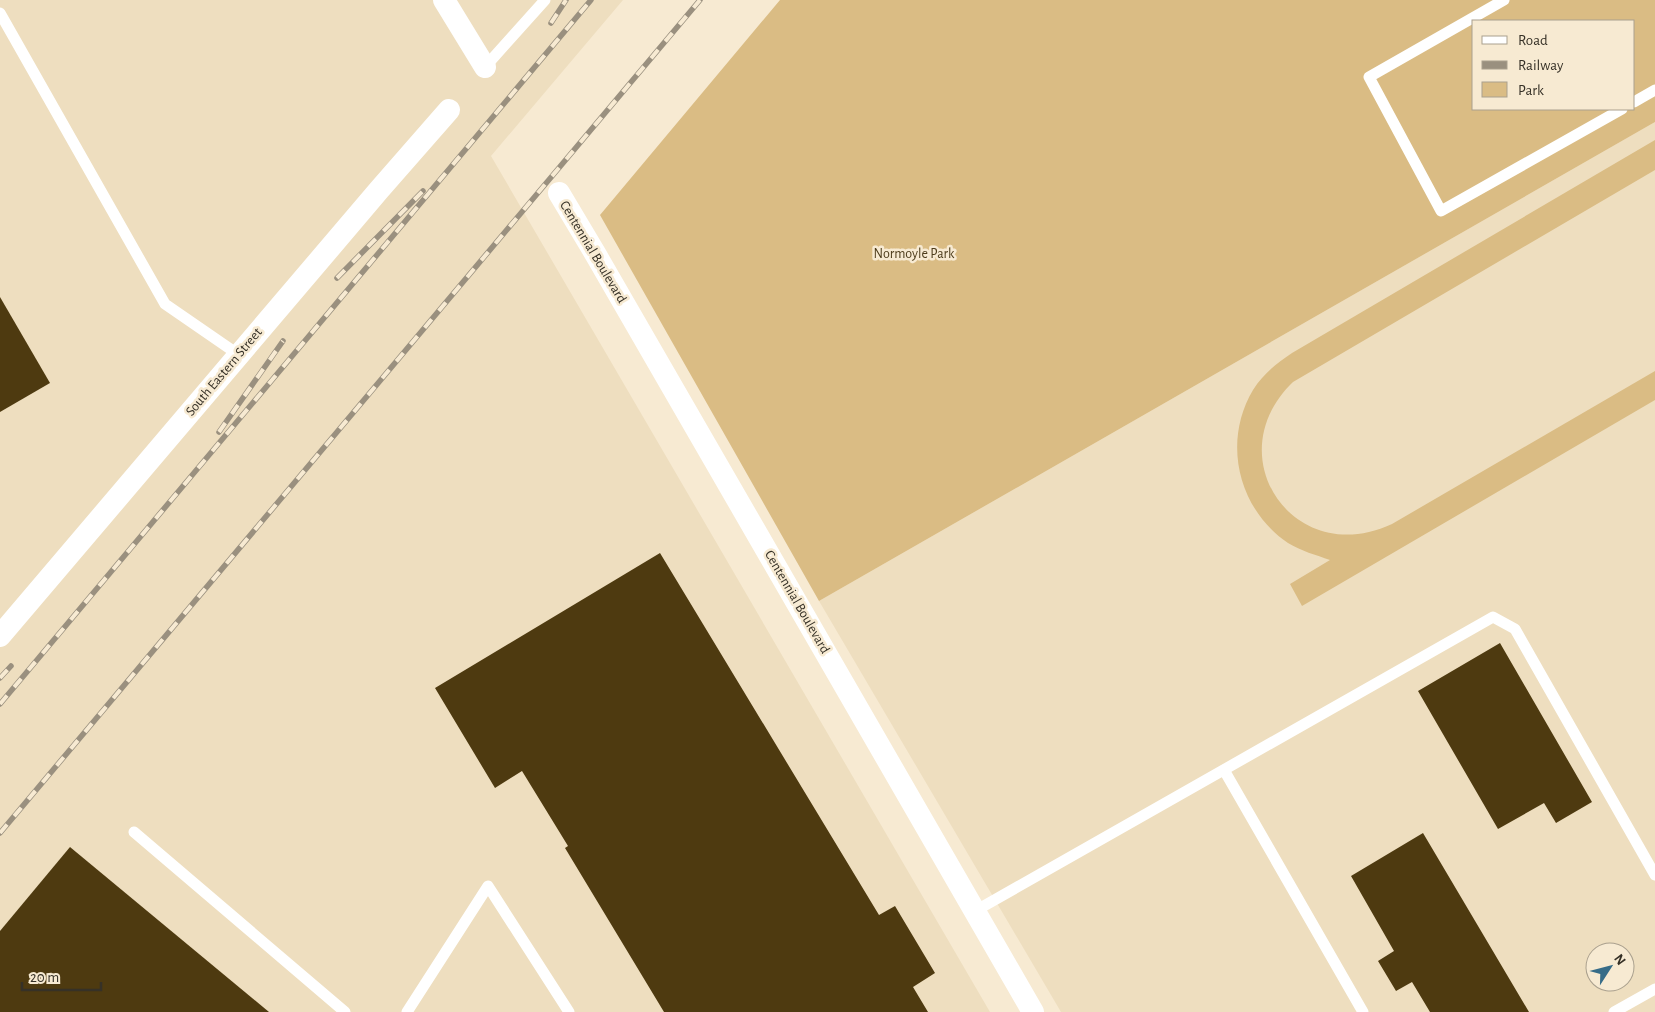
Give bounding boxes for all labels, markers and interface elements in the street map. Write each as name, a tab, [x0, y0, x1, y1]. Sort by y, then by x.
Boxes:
legend	[1472, 20, 1635, 110]
text: Road	[1518, 33, 1548, 48]
text: Railway	[1518, 58, 1564, 73]
text: Park	[1518, 83, 1544, 98]
street label: Centennial Boulevard	[557, 198, 629, 306]
park label: Normoyle Park	[874, 247, 955, 261]
street label: South Eastern Street	[183, 325, 265, 419]
street label: Centennial Boulevard	[762, 548, 832, 656]
north arrow	[1585, 942, 1635, 992]
text: N	[1611, 952, 1628, 968]
scale bar	[22, 960, 101, 992]
text: 20 m	[30, 970, 59, 985]

